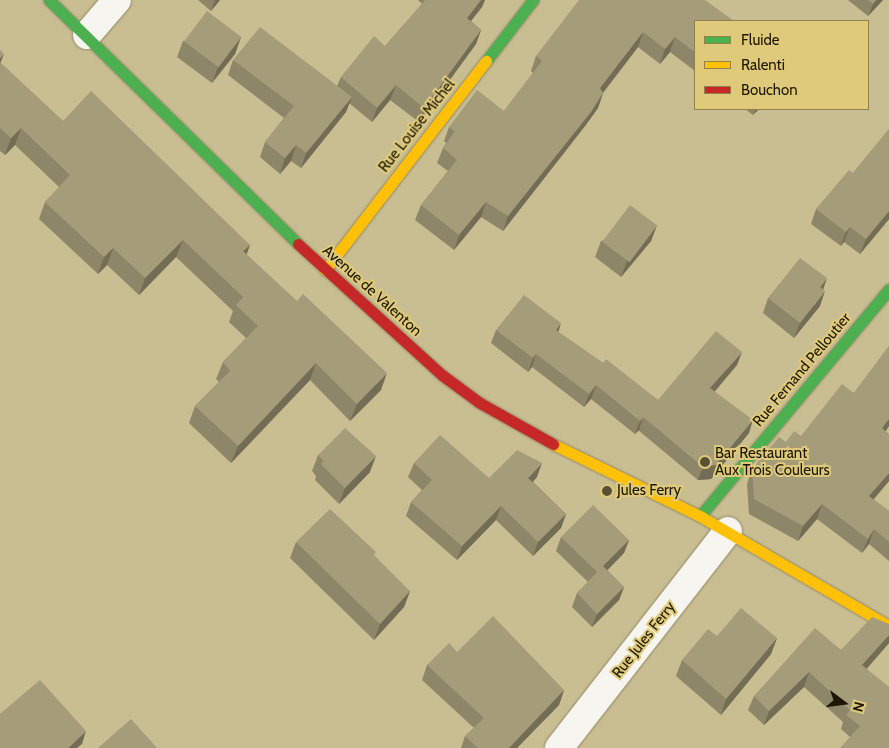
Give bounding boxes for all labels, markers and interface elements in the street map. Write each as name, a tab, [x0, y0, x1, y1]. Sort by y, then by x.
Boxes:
legend	[694, 20, 869, 110]
text: Fluide	[741, 31, 779, 49]
text: Ralenti	[741, 56, 785, 74]
street label: Rue Louise Michel	[375, 76, 459, 176]
text: Bouchon	[741, 81, 798, 99]
street label: Avenue de Valenton	[319, 242, 425, 340]
street label: Rue Fernand Pelloutier	[749, 309, 855, 431]
place label: Bar Restaurant Aux Trois Couleurs	[715, 444, 830, 479]
marker: Bar Restaurant Aux Trois Couleurs	[699, 456, 711, 468]
place label: Jules Ferry	[617, 482, 681, 500]
marker: Jules Ferry	[601, 485, 613, 497]
street label: Rue Jules Ferry	[609, 598, 679, 682]
north arrow	[819, 678, 869, 728]
text: N	[849, 700, 868, 714]

